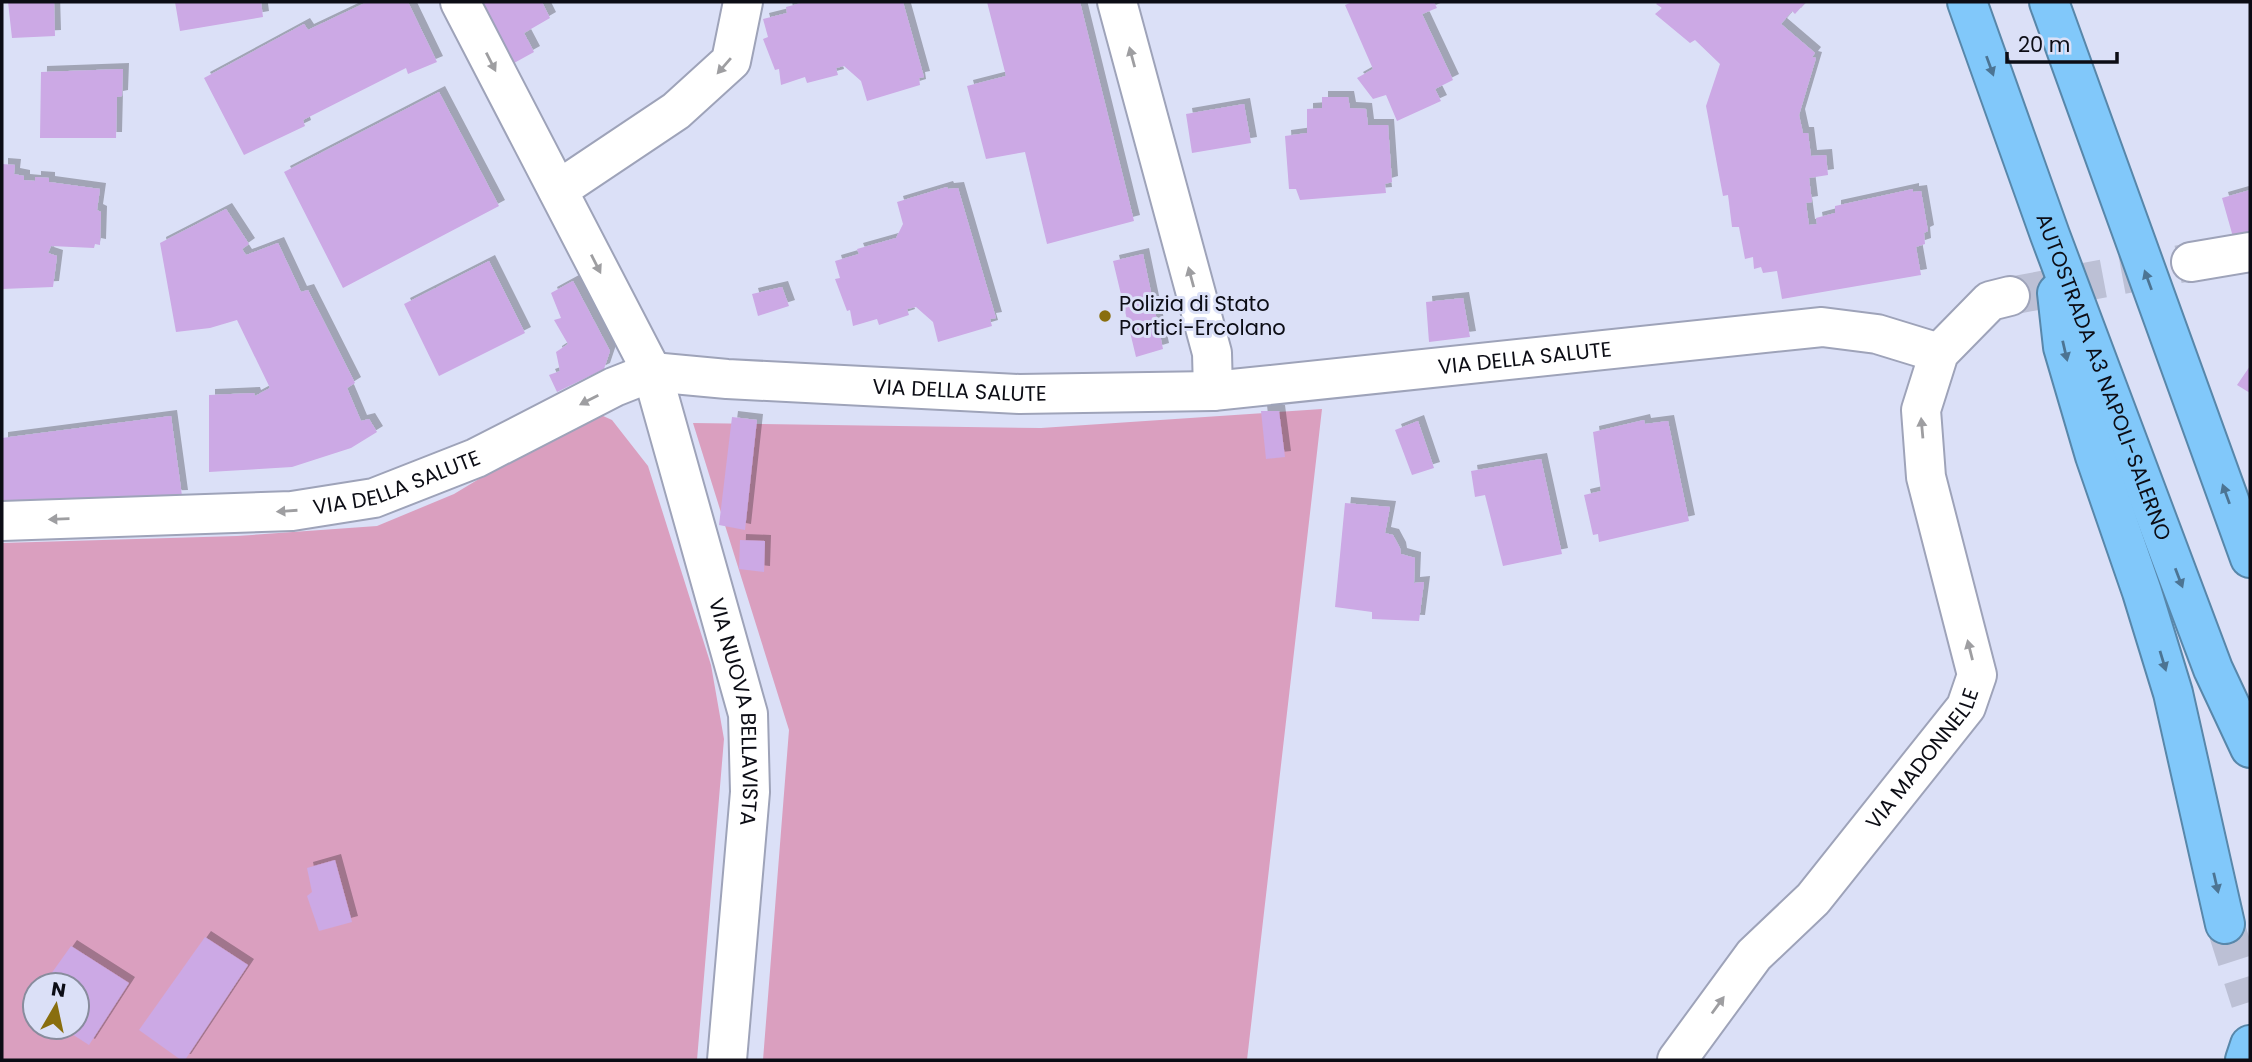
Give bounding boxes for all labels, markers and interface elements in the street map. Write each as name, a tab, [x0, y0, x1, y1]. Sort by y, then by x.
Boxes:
scale bar	[2007, 21, 2117, 65]
text: 20 m	[2018, 30, 2071, 59]
one-way arrow	[1126, 46, 1137, 68]
one-way arrow	[486, 52, 497, 72]
one-way arrow	[1985, 56, 1996, 77]
one-way arrow	[717, 57, 732, 75]
street label: AUTOSTRADA A3 NAPOLI-SALERNO	[2029, 209, 2178, 545]
one-way arrow	[590, 254, 602, 274]
one-way arrow	[1186, 266, 1196, 287]
one-way arrow	[2142, 270, 2153, 291]
place label: Polizia di Stato Portici-Ercolano	[1119, 289, 1286, 342]
marker: Polizia di Stato Portici-Ercolano	[1097, 308, 1113, 324]
street label: VIA DELLA SALUTE	[1436, 334, 1613, 381]
one-way arrow	[2060, 340, 2071, 362]
street label: VIA DELLA SALUTE	[872, 371, 1047, 408]
one-way arrow	[579, 394, 599, 405]
one-way arrow	[1916, 417, 1927, 439]
street label: VIA DELLA SALUTE	[311, 443, 484, 521]
one-way arrow	[2220, 484, 2231, 505]
one-way arrow	[275, 506, 297, 517]
one-way arrow	[48, 514, 70, 525]
one-way arrow	[2174, 568, 2185, 589]
street label: VIA NUOVA BELLAVISTA	[702, 594, 765, 827]
one-way arrow	[1964, 639, 1975, 661]
one-way arrow	[2158, 651, 2169, 672]
street label: VIA MADONNELLE	[1859, 684, 1985, 835]
one-way arrow	[2211, 872, 2222, 894]
north arrow	[21, 971, 91, 1041]
text: N	[49, 975, 68, 1004]
one-way arrow	[1710, 996, 1724, 1014]

